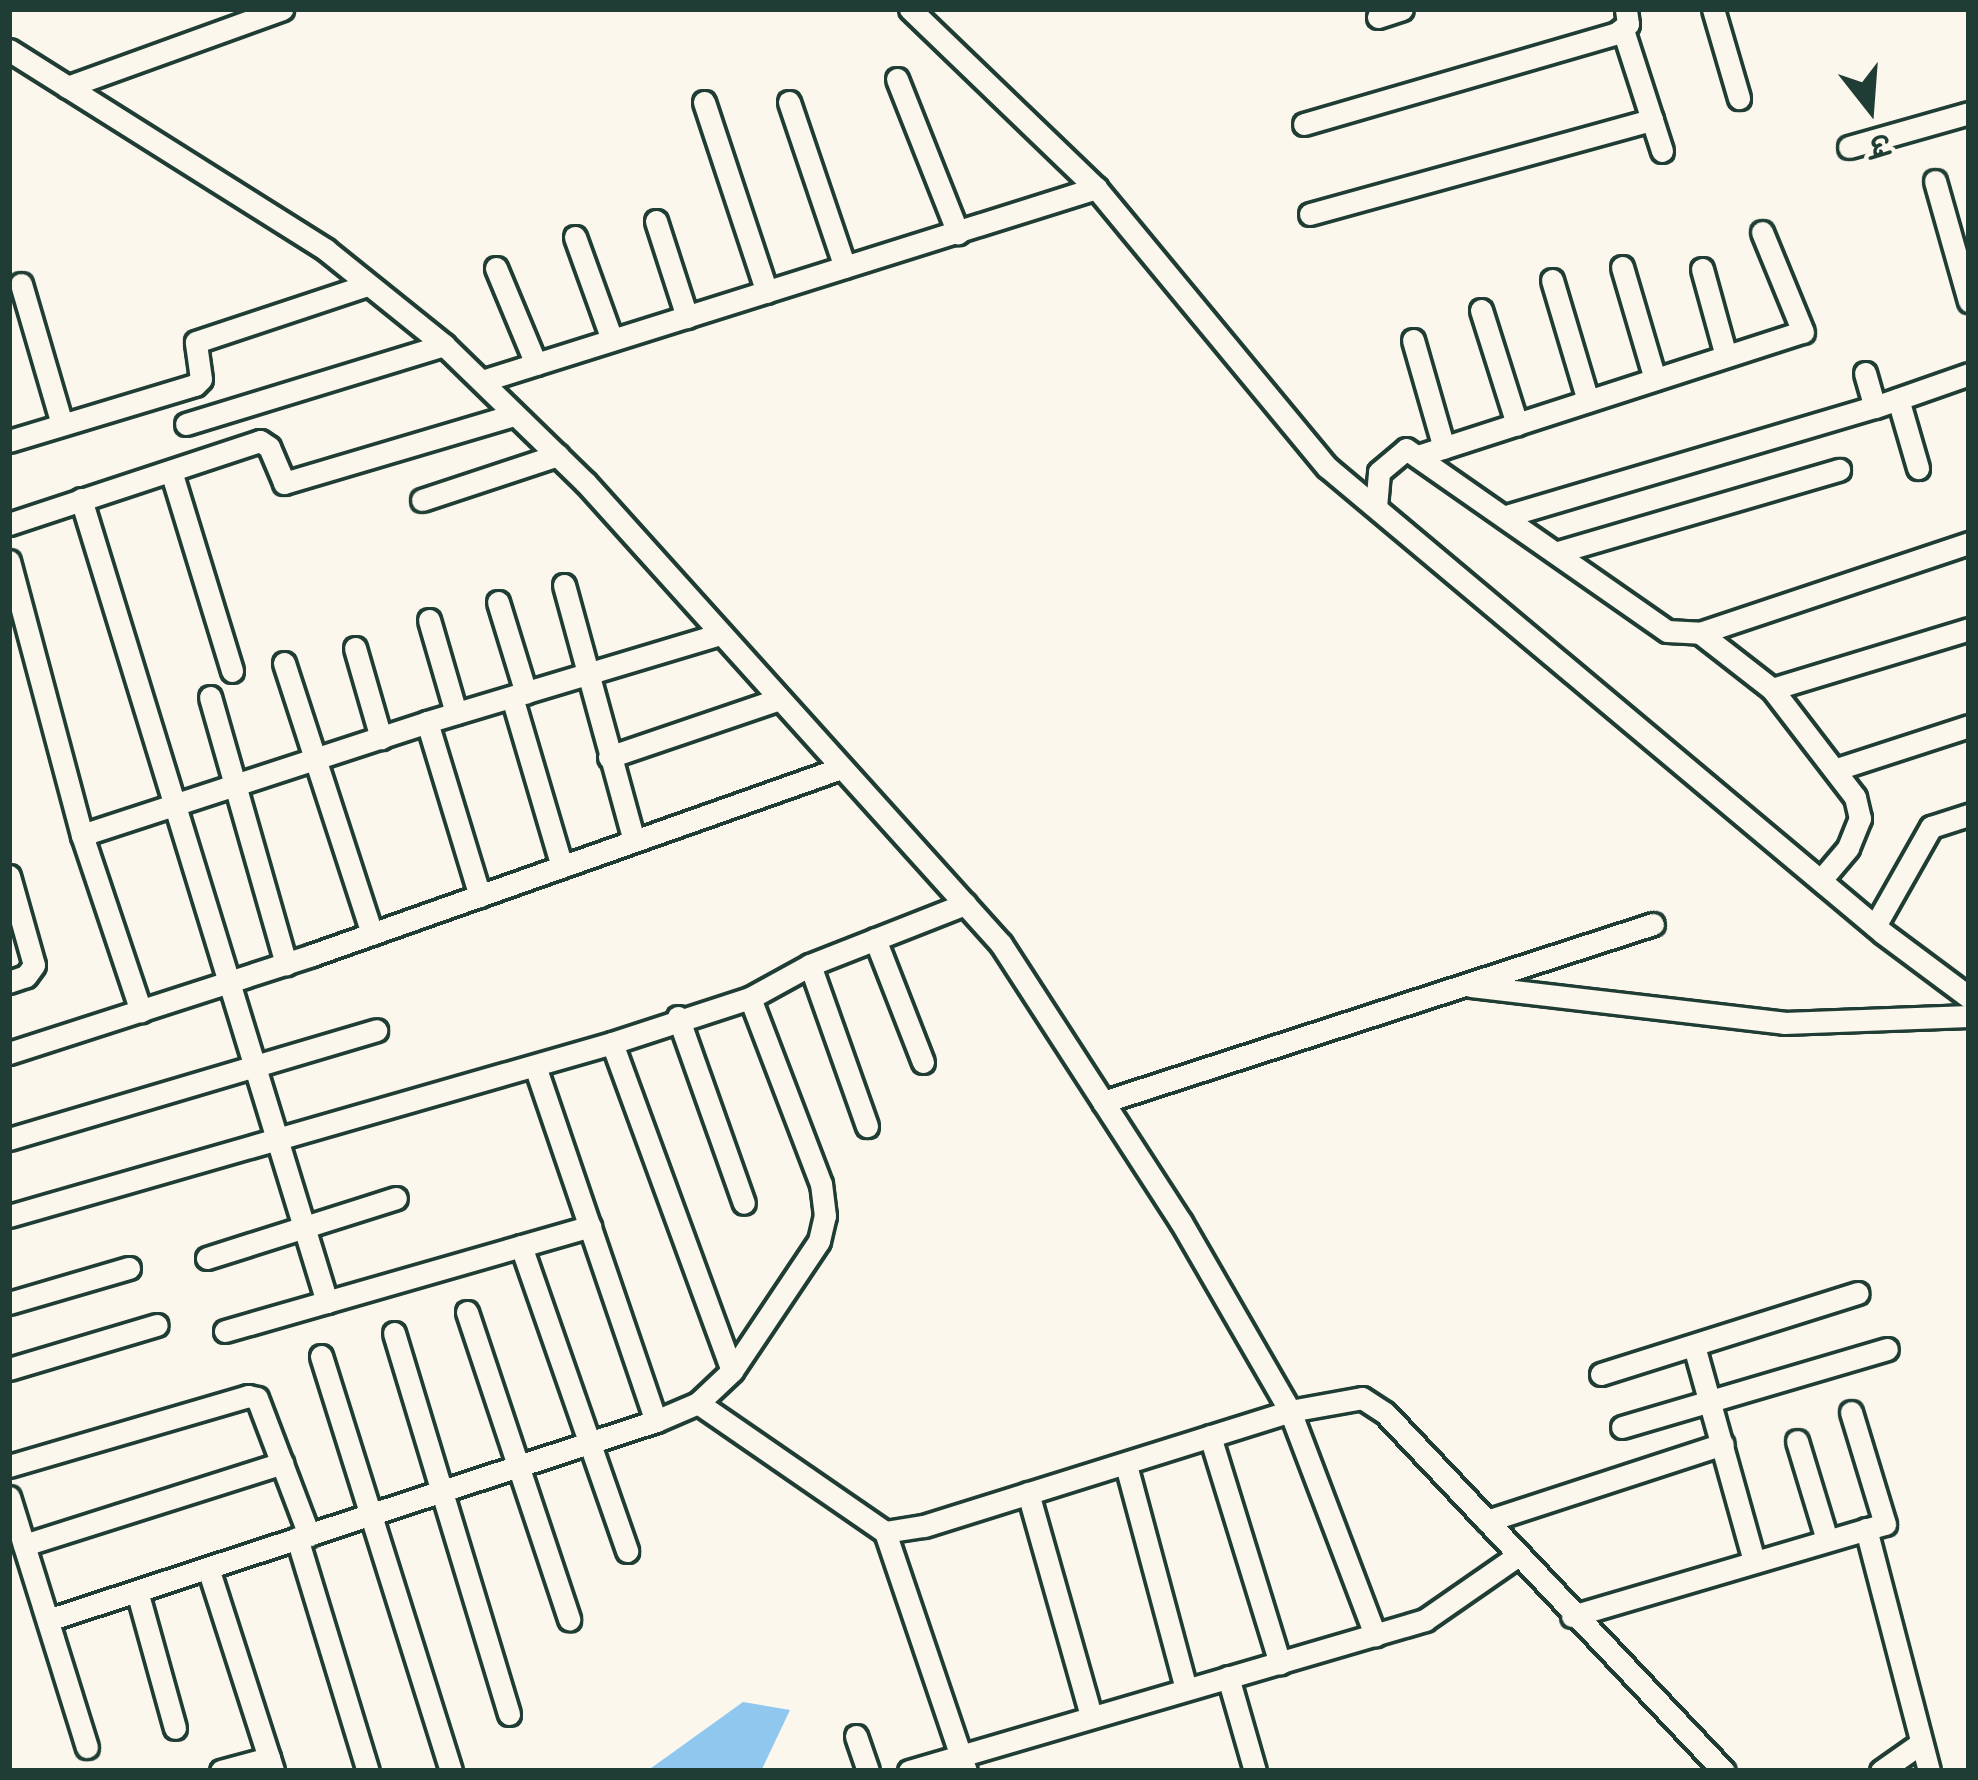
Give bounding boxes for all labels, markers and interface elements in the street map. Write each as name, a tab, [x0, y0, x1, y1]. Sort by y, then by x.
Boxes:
north arrow	[1810, 48, 1930, 168]
text: उ	[1863, 115, 1898, 171]

